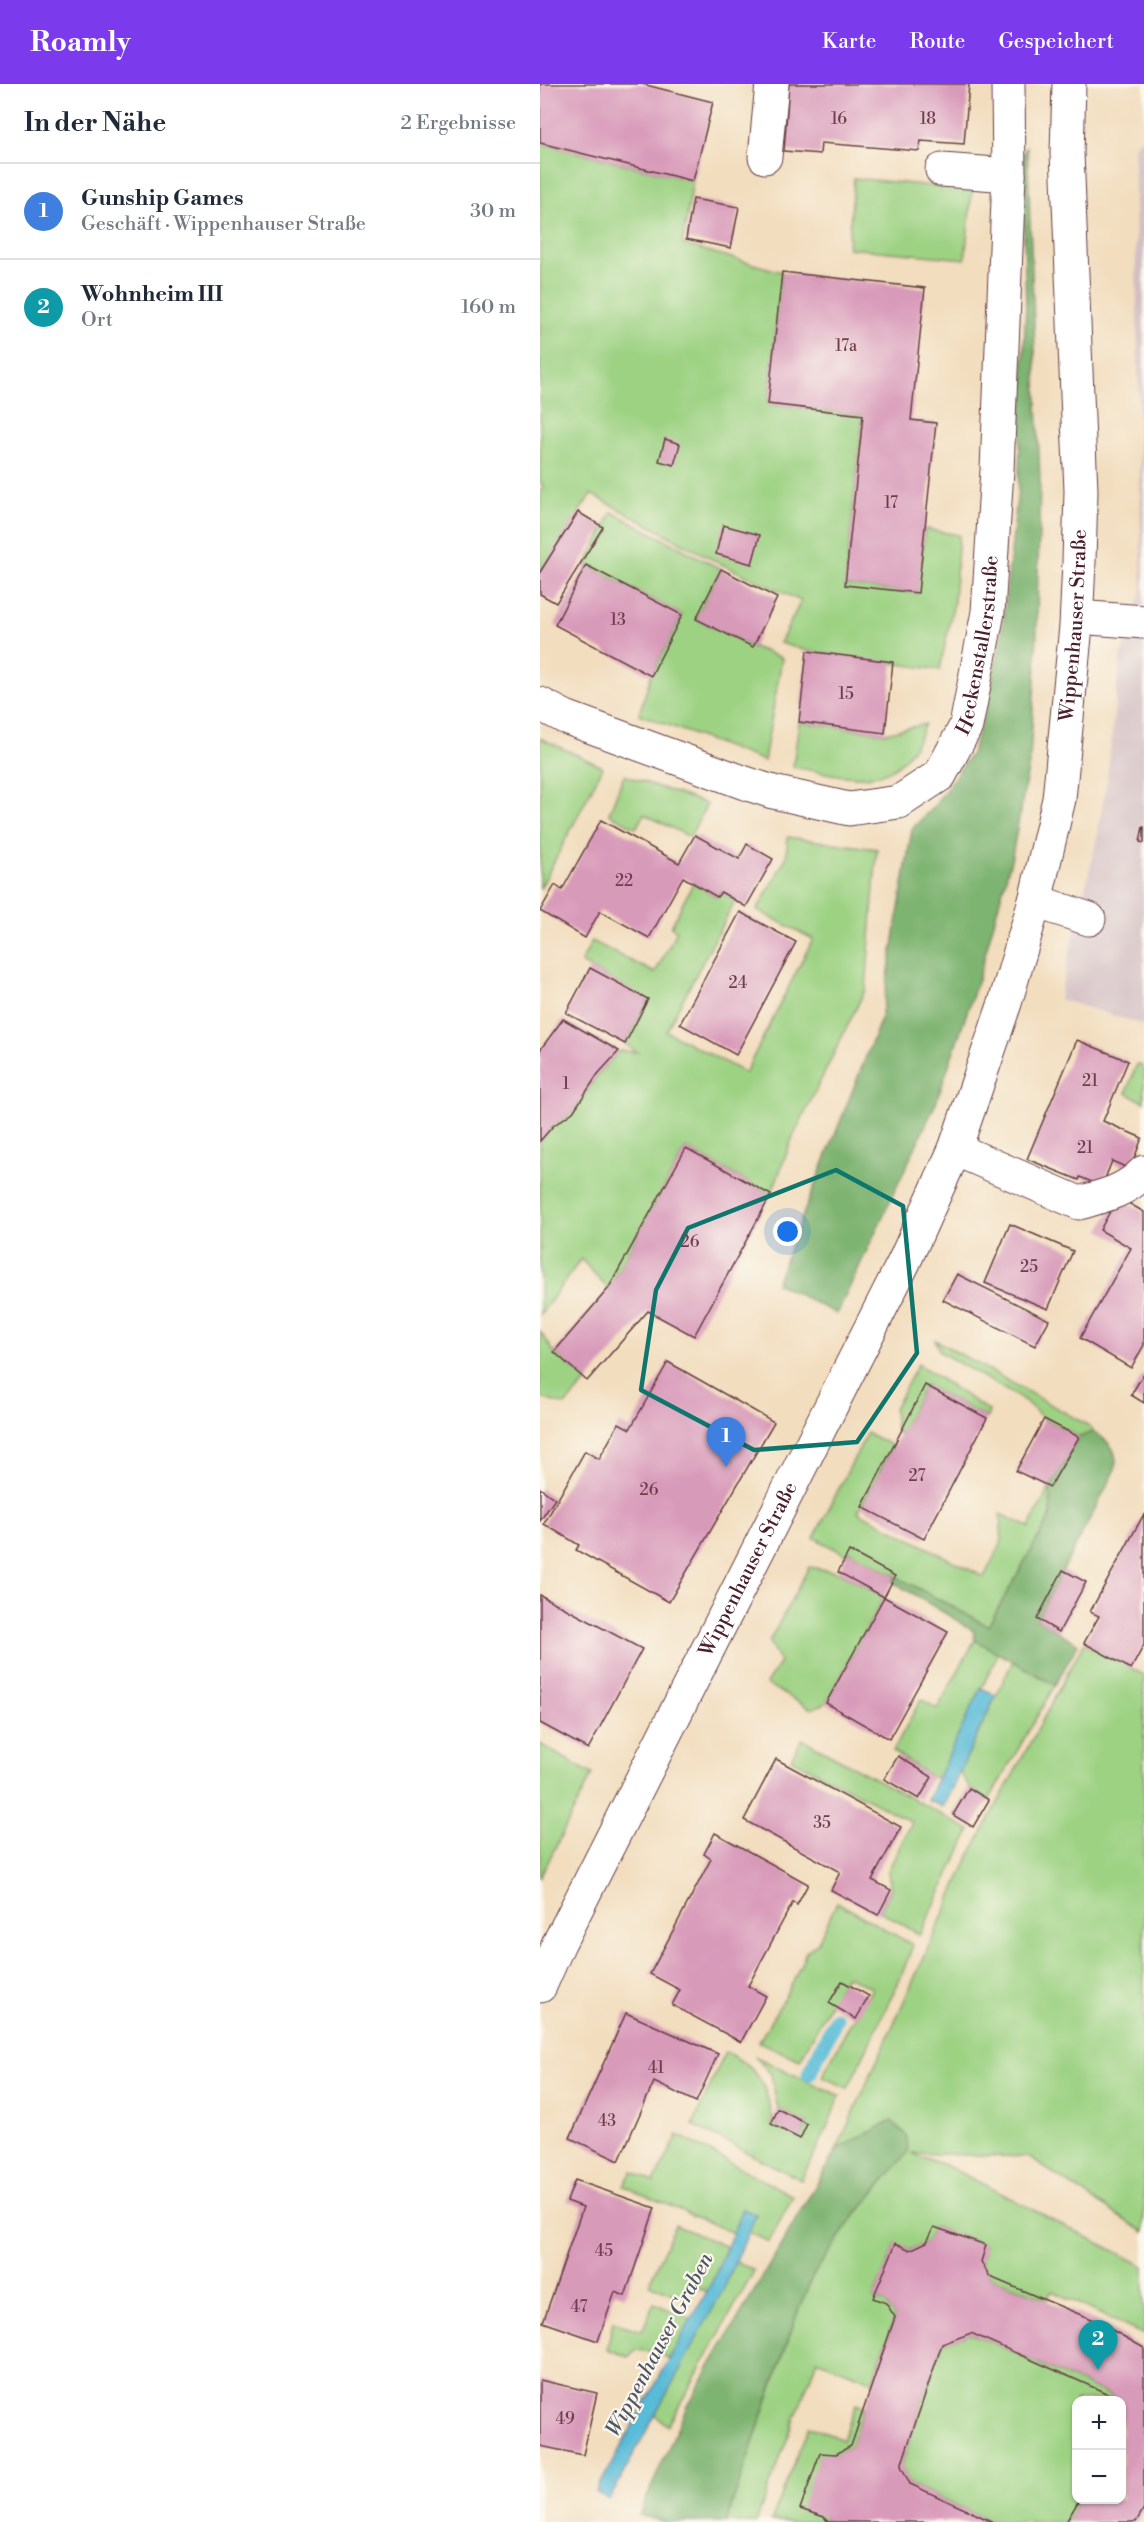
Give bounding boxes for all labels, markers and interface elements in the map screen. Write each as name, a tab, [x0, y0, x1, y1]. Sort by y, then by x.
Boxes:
text: Roamly	[30, 25, 131, 60]
text: Karte	[822, 29, 876, 55]
text: Route	[909, 29, 965, 55]
text: Gespeichert	[998, 29, 1114, 55]
text: In der Nähe	[24, 107, 166, 139]
house number: 16	[831, 109, 847, 129]
house number: 18	[920, 109, 936, 129]
text: 2 Ergebnisse	[400, 111, 516, 136]
text: Gunship Games	[81, 185, 244, 212]
text: 1	[39, 199, 48, 224]
text: 30 m	[470, 199, 516, 224]
text: Geschäft · Wippenhauser Straße	[81, 212, 366, 237]
text: Wohnheim III	[81, 281, 223, 308]
text: 2	[37, 295, 50, 320]
text: 160 m	[461, 295, 516, 320]
text: Ort	[81, 308, 113, 333]
house number: 17a	[835, 336, 858, 356]
house number: 17	[884, 493, 898, 513]
street label: Wippenhauser Straße	[1054, 529, 1092, 724]
street label: Heckenstallerstraße	[951, 555, 1004, 740]
house number: 13	[610, 610, 626, 630]
house number: 15	[838, 684, 854, 704]
house number: 22	[615, 871, 633, 891]
house number: 24	[729, 973, 748, 993]
house number: 21	[1082, 1071, 1098, 1091]
house number: 1	[563, 1074, 570, 1094]
house number: 21	[1077, 1138, 1093, 1158]
your location	[773, 1217, 802, 1246]
house number: 26	[681, 1232, 700, 1252]
house number: 25	[1020, 1257, 1038, 1277]
pin: 1	[706, 1418, 746, 1467]
house number: 27	[908, 1466, 926, 1486]
street label: Wippenhauser Straße	[693, 1478, 803, 1662]
house number: 26	[640, 1480, 659, 1500]
house number: 35	[813, 1813, 831, 1833]
house number: 41	[648, 2058, 664, 2078]
house number: 43	[598, 2111, 616, 2131]
house number: 45	[595, 2241, 613, 2261]
water label: Wippenhauser Graben	[601, 2248, 720, 2441]
house number: 47	[571, 2297, 587, 2317]
pin: 2	[1078, 2320, 1118, 2370]
map controls	[1072, 2396, 1126, 2504]
button: +	[1072, 2396, 1126, 2450]
house number: 49	[555, 2409, 575, 2429]
button: −	[1072, 2450, 1126, 2504]

